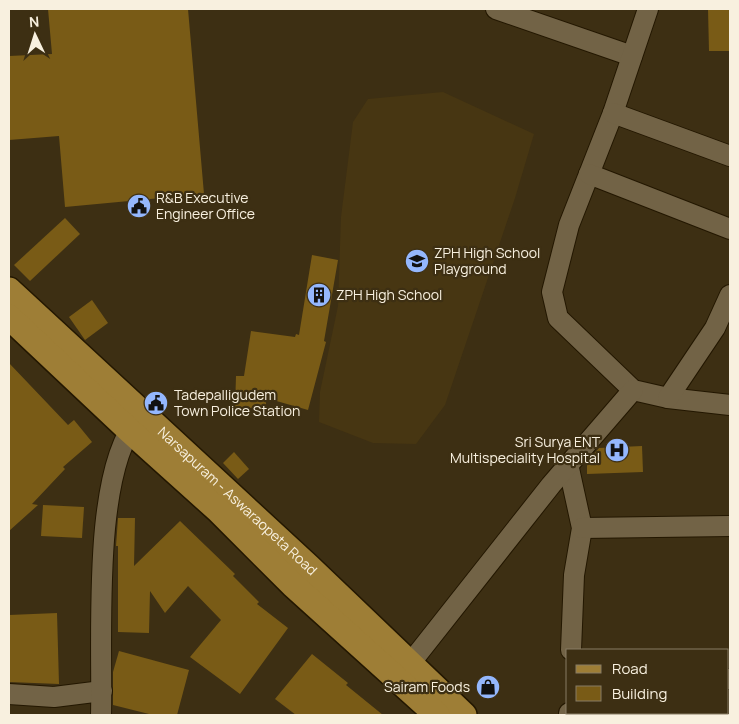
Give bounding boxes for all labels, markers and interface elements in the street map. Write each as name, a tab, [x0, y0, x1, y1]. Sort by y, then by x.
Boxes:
north arrow	[10, 10, 60, 60]
text: N	[28, 12, 40, 31]
place label: R&B Executive Engineer Office	[156, 188, 255, 223]
public building icon: R&B Executive Engineer Office	[126, 193, 152, 219]
place label: ZPH High School Playground	[434, 243, 540, 278]
school or university icon: ZPH High School Playground	[404, 248, 430, 274]
building icon: ZPH High School	[306, 282, 332, 308]
place label: ZPH High School	[336, 285, 442, 304]
place label: Tadepalligudem Town Police Station	[174, 385, 300, 420]
public building icon: Tadepalligudem Town Police Station	[143, 390, 169, 416]
street label: Narsapuram - Aswaraopeta Road	[154, 422, 322, 579]
place label: Sri Surya ENT Multispeciality Hospital	[450, 432, 601, 467]
hospital icon: Sri Surya ENT Multispeciality Hospital	[604, 437, 630, 463]
legend	[566, 649, 729, 714]
text: Road	[612, 658, 648, 679]
shop icon: Sairam Foods	[475, 674, 501, 700]
place label: Sairam Foods	[384, 677, 470, 696]
text: Building	[612, 683, 667, 704]

